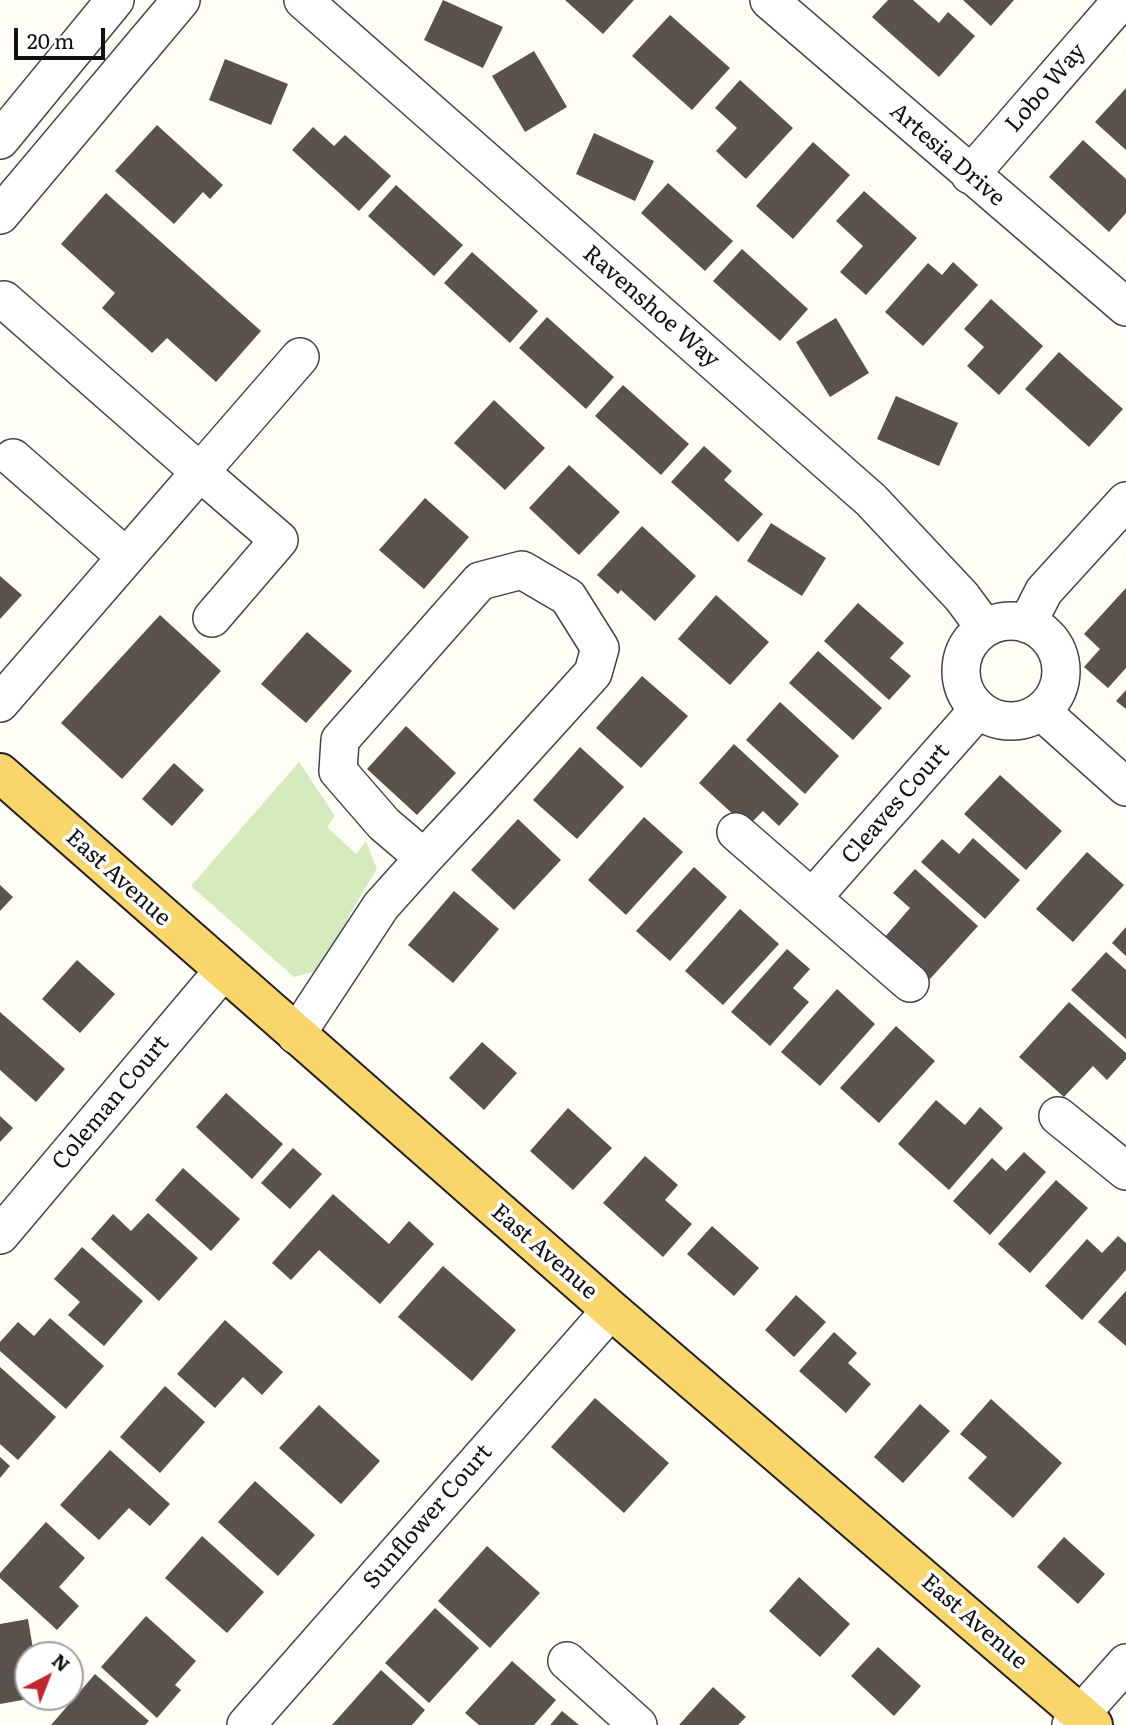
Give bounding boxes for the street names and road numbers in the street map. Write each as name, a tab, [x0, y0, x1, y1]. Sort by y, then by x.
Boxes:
street label: Lobo Way	[1000, 38, 1092, 138]
street label: Artesia Drive	[884, 97, 1010, 213]
street label: Ravenshoe Way	[577, 240, 725, 374]
street label: Cleaves Court	[836, 738, 956, 870]
street label: East Avenue	[60, 824, 176, 932]
street label: Coleman Court	[47, 1030, 175, 1176]
street label: East Avenue	[485, 1198, 603, 1306]
street label: Sunflower Court	[358, 1439, 498, 1595]
street label: East Avenue	[915, 1568, 1033, 1676]

